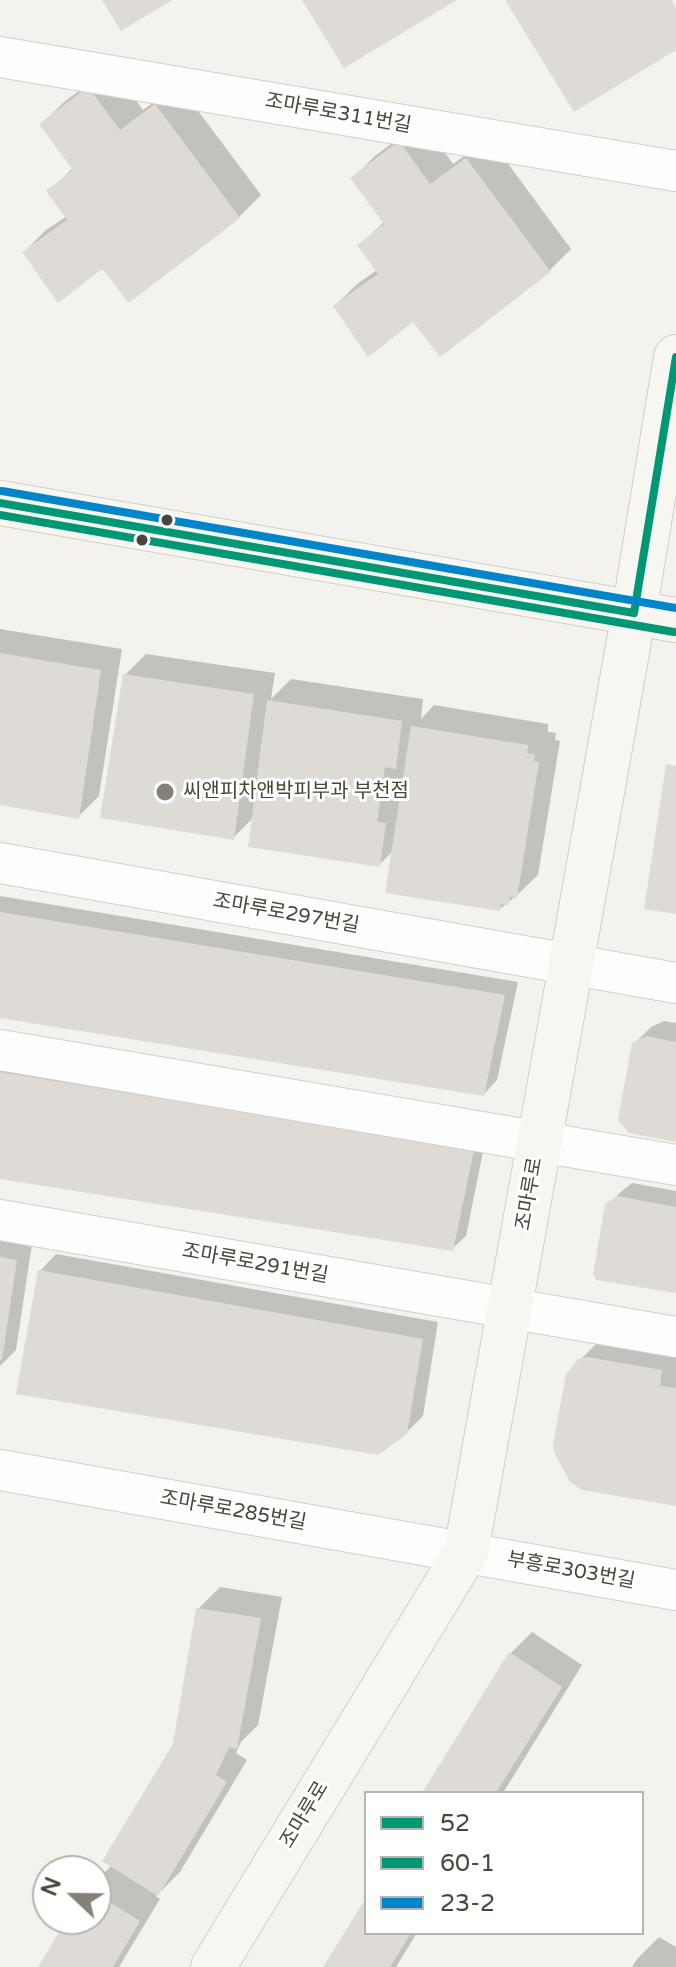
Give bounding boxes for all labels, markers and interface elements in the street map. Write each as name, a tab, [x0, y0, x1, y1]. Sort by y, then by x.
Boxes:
street label: 조마루로311번길	[263, 89, 413, 139]
unlabelled marker	[159, 512, 175, 528]
unlabelled marker	[134, 532, 150, 548]
place label: 씨앤피차앤박피부과 부천점	[183, 780, 409, 804]
marker: 씨앤피차앤박피부과 부천점	[154, 781, 176, 803]
street label: 조마루로297번길	[211, 889, 361, 939]
street label: 조마루로	[512, 1156, 548, 1232]
street label: 조마루로291번길	[180, 1239, 330, 1289]
street label: 조마루로285번길	[158, 1486, 308, 1536]
street label: 부흥로303번길	[505, 1548, 637, 1594]
street label: 조마루로	[276, 1777, 334, 1853]
legend	[364, 1791, 644, 1935]
text: 52	[440, 1809, 470, 1838]
text: 60-1	[440, 1849, 495, 1878]
north arrow	[32, 1855, 112, 1935]
text: N	[36, 1874, 67, 1900]
text: 23-2	[440, 1889, 495, 1918]

